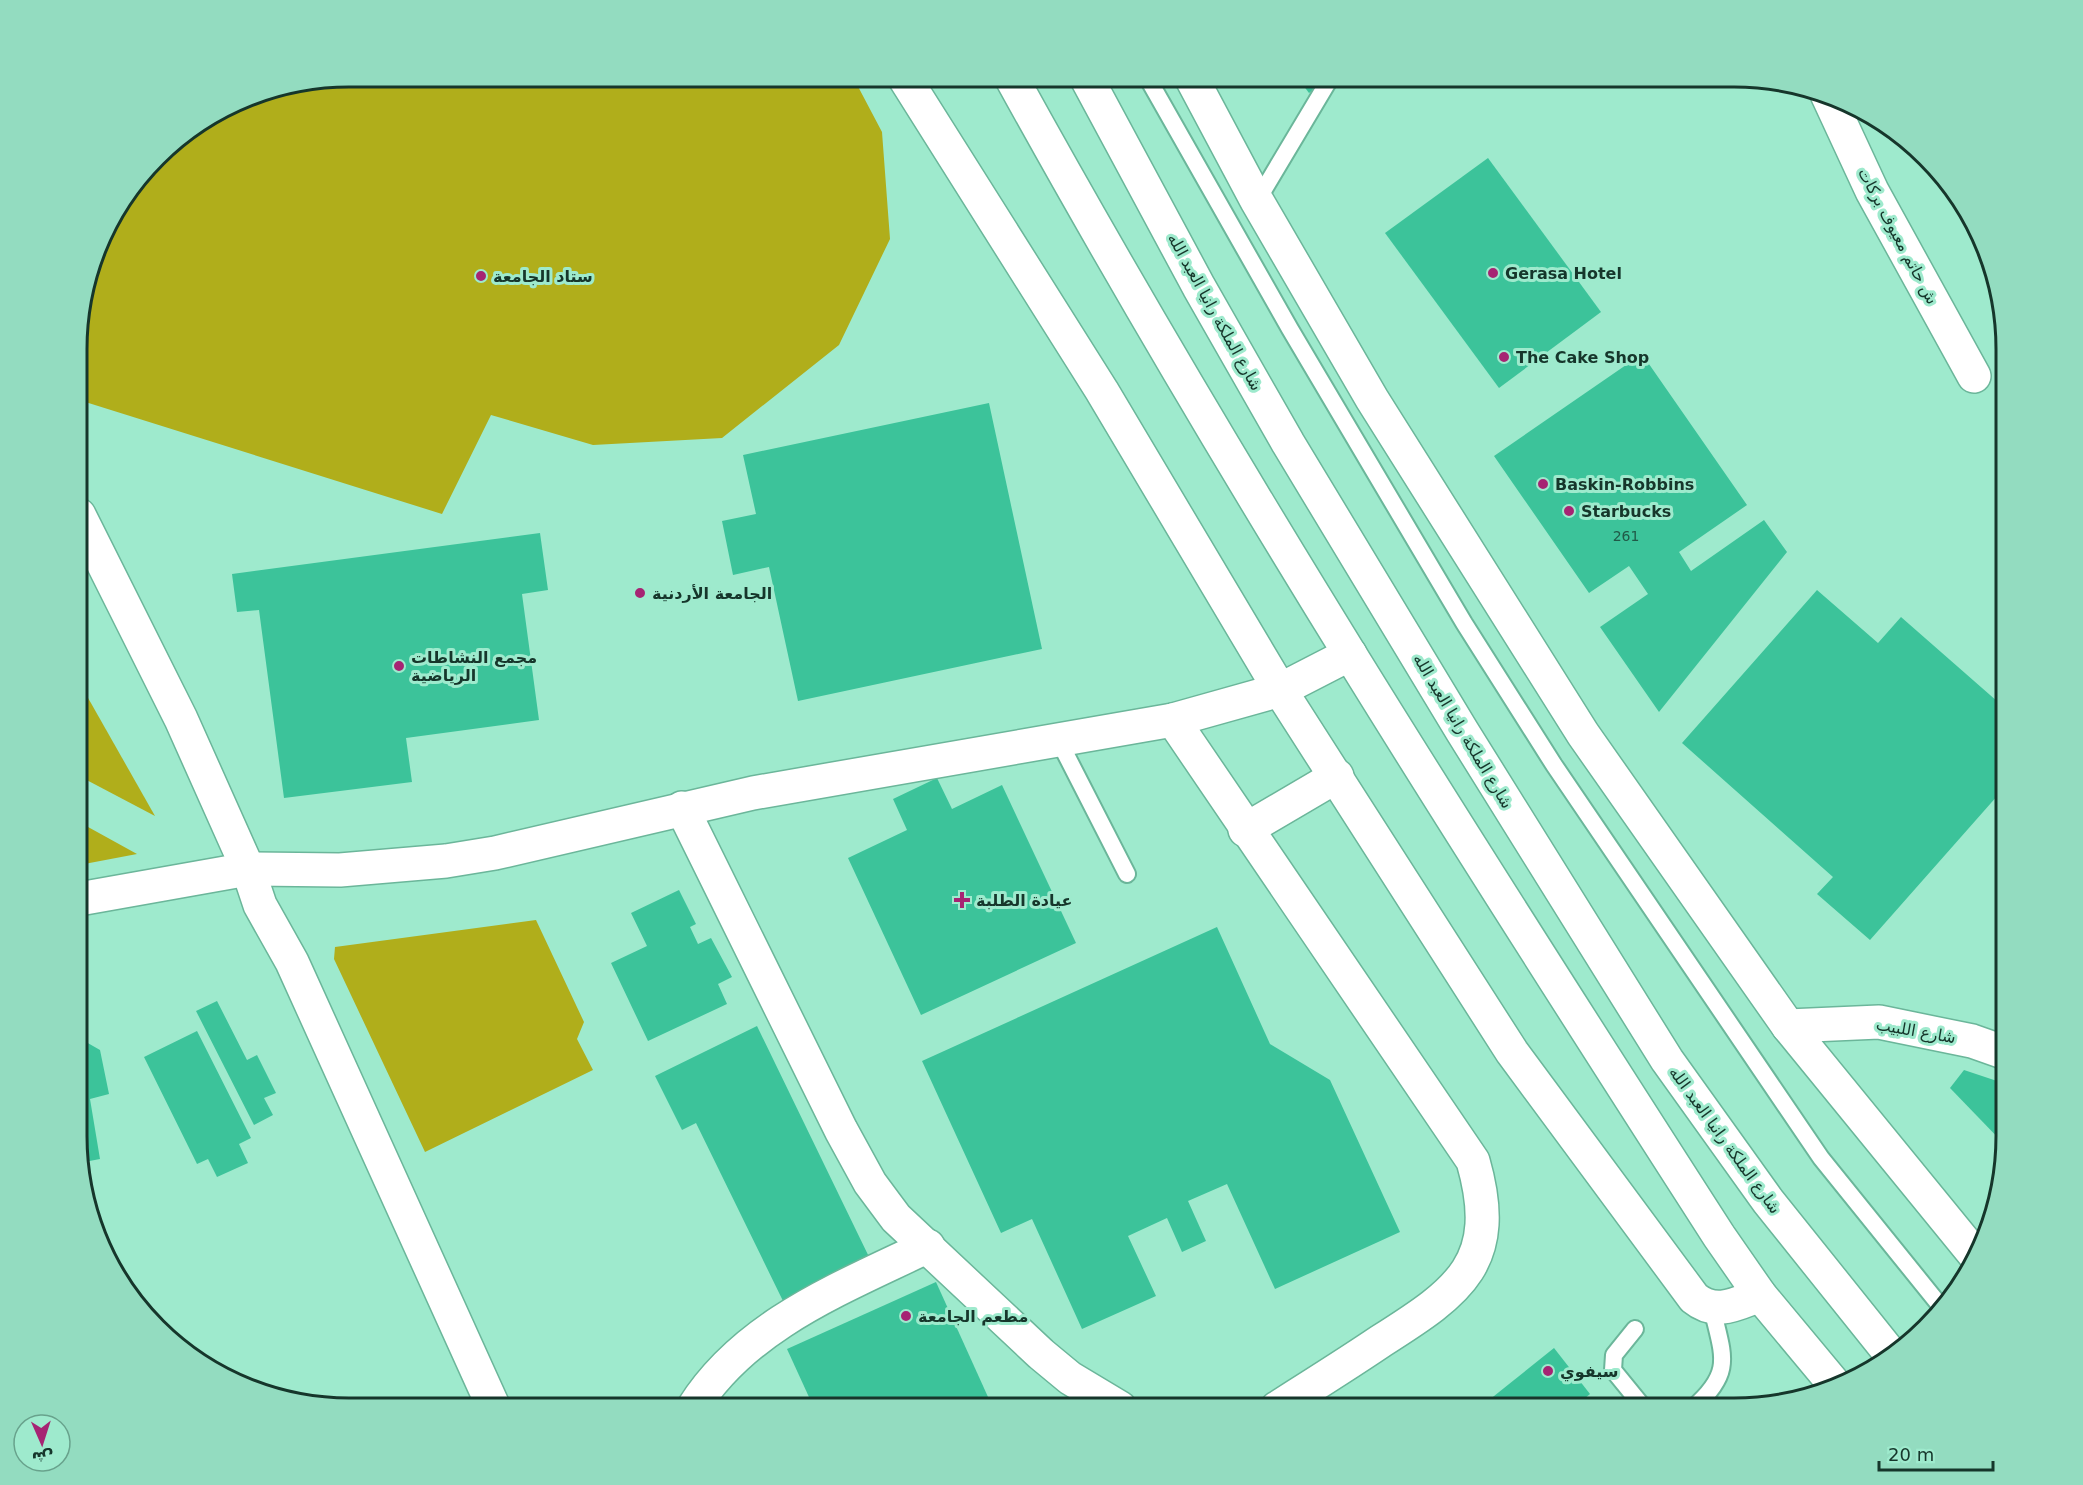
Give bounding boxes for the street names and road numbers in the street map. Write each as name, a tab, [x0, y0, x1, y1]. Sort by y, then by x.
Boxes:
street label: ش حاتم معيوف بركات	[1853, 165, 1942, 308]
street label: شارع الملكة رانيا العبد الله	[1163, 230, 1266, 394]
street label: شارع الملكة رانيا العبد الله	[1408, 650, 1517, 812]
street label: شارع اللبيب	[1874, 1015, 1957, 1048]
street label: شارع الملكة رانيا العبد الله	[1664, 1063, 1785, 1218]

